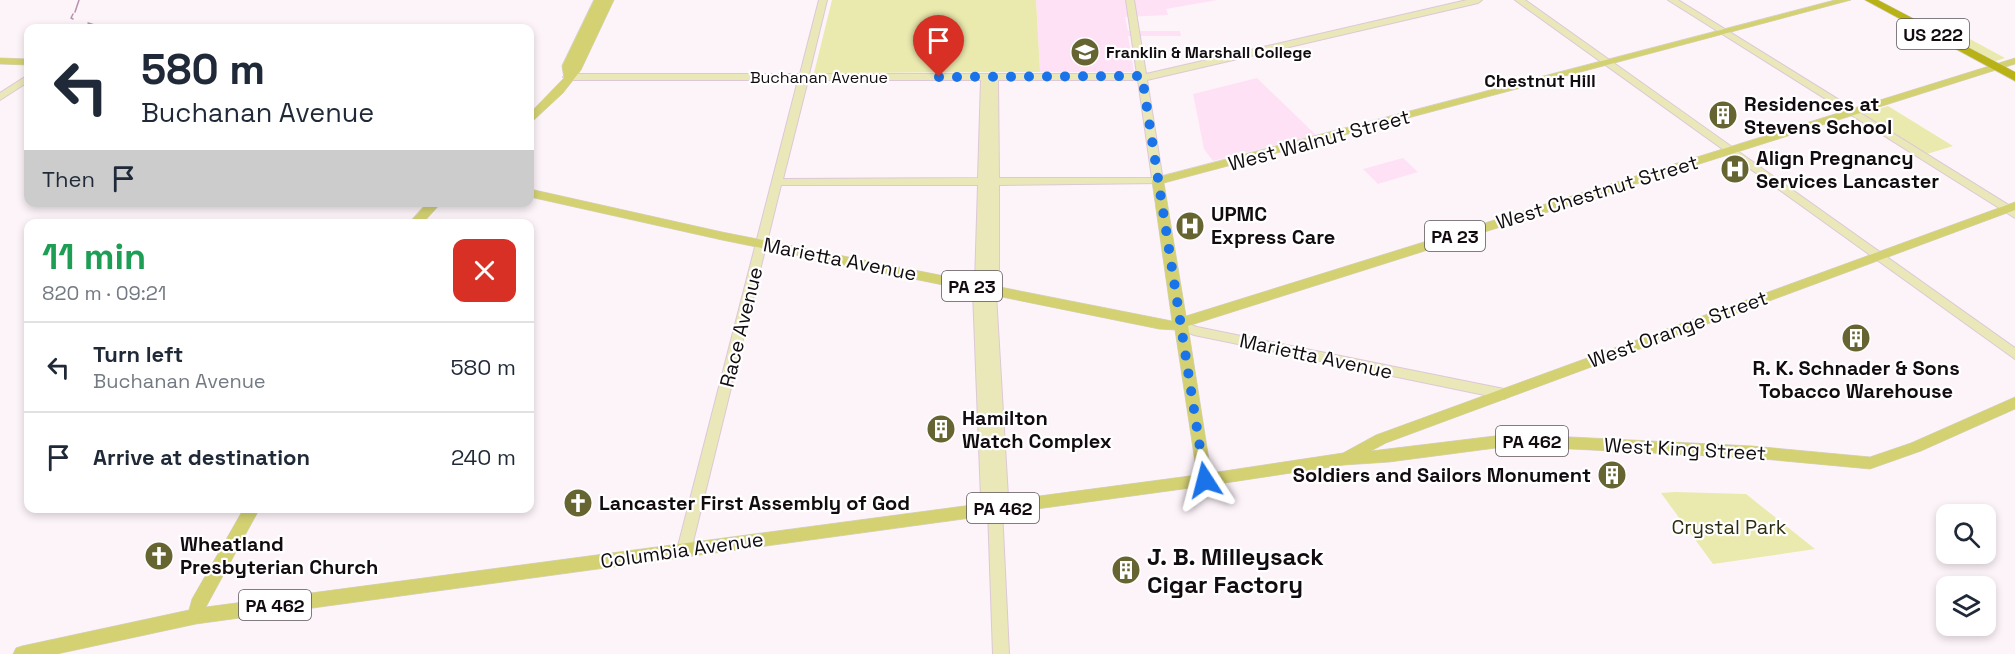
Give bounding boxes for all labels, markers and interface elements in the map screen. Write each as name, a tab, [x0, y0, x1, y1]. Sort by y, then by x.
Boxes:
pin	[913, 15, 964, 77]
road number: US 222	[1897, 19, 1969, 49]
icon: arrive	[922, 24, 955, 57]
school or university icon: Franklin & Marshall College	[1069, 36, 1101, 68]
place label: Franklin & Marshall College	[1106, 42, 1312, 63]
text: 580 m	[141, 43, 265, 96]
icon: left	[42, 48, 120, 126]
street label: Buchanan Avenue	[750, 67, 888, 88]
district label: Chestnut Hill	[1484, 69, 1596, 92]
place label: Residences at Stevens School	[1744, 91, 1892, 140]
text: Buchanan Avenue	[141, 95, 374, 130]
building icon: Residences at Stevens School	[1707, 99, 1739, 131]
street label: West Walnut Street	[1225, 103, 1413, 177]
place label: Align Pregnancy Services Lancaster	[1756, 145, 1939, 194]
street label: West Chestnut Street	[1493, 149, 1701, 235]
hospital icon: Align Pregnancy Services Lancaster	[1719, 153, 1751, 185]
icon: arrive	[107, 162, 140, 195]
text: Then	[42, 165, 95, 193]
place label: UPMC Express Care	[1211, 201, 1335, 250]
hospital icon: UPMC Express Care	[1174, 210, 1206, 242]
road number: PA 23	[1425, 221, 1485, 251]
street label: Marietta Avenue	[761, 231, 919, 287]
text: 11 min	[42, 234, 146, 280]
button: close	[453, 239, 516, 302]
street label: Race Avenue	[713, 264, 769, 390]
road number: PA 23	[942, 271, 1002, 301]
text: 820 m · 09:21	[42, 280, 166, 306]
street label: West Orange Street	[1585, 284, 1771, 374]
building icon: R. K. Schnader & Sons Tobacco Warehouse	[1840, 322, 1872, 354]
street label: Marietta Avenue	[1237, 327, 1395, 385]
text: Turn left	[93, 340, 183, 368]
icon: left	[42, 351, 75, 384]
text: 580 m	[450, 353, 516, 381]
place label: R. K. Schnader & Sons Tobacco Warehouse	[1752, 355, 1960, 404]
text: Buchanan Avenue	[93, 368, 266, 394]
place label: Hamilton Watch Complex	[962, 405, 1112, 454]
building icon: Hamilton Watch Complex	[925, 413, 957, 445]
road number: PA 462	[1496, 426, 1568, 456]
street label: West King Street	[1603, 432, 1767, 466]
icon: arrive	[42, 441, 75, 474]
text: Arrive at destination	[93, 443, 310, 471]
text: 240 m	[451, 443, 516, 471]
position arrow	[1173, 448, 1237, 512]
building icon: Soldiers and Sailors Monument	[1596, 459, 1628, 491]
place label: Soldiers and Sailors Monument	[1293, 462, 1591, 488]
church icon: Lancaster First Assembly of God	[562, 487, 594, 519]
place label: Lancaster First Assembly of God	[599, 490, 910, 516]
road number: PA 462	[967, 493, 1039, 523]
map controls	[1936, 504, 1996, 636]
button: search	[1936, 504, 1996, 564]
park label: Crystal Park	[1671, 514, 1787, 540]
street label: Columbia Avenue	[599, 526, 765, 574]
place label: Wheatland Presbyterian Church	[180, 531, 378, 580]
church icon: Wheatland Presbyterian Church	[143, 540, 175, 572]
place label: J. B. Milleysack Cigar Factory	[1147, 541, 1324, 600]
building icon: J. B. Milleysack Cigar Factory	[1110, 554, 1142, 586]
button: layers	[1936, 576, 1996, 636]
road number: PA 462	[239, 590, 311, 620]

